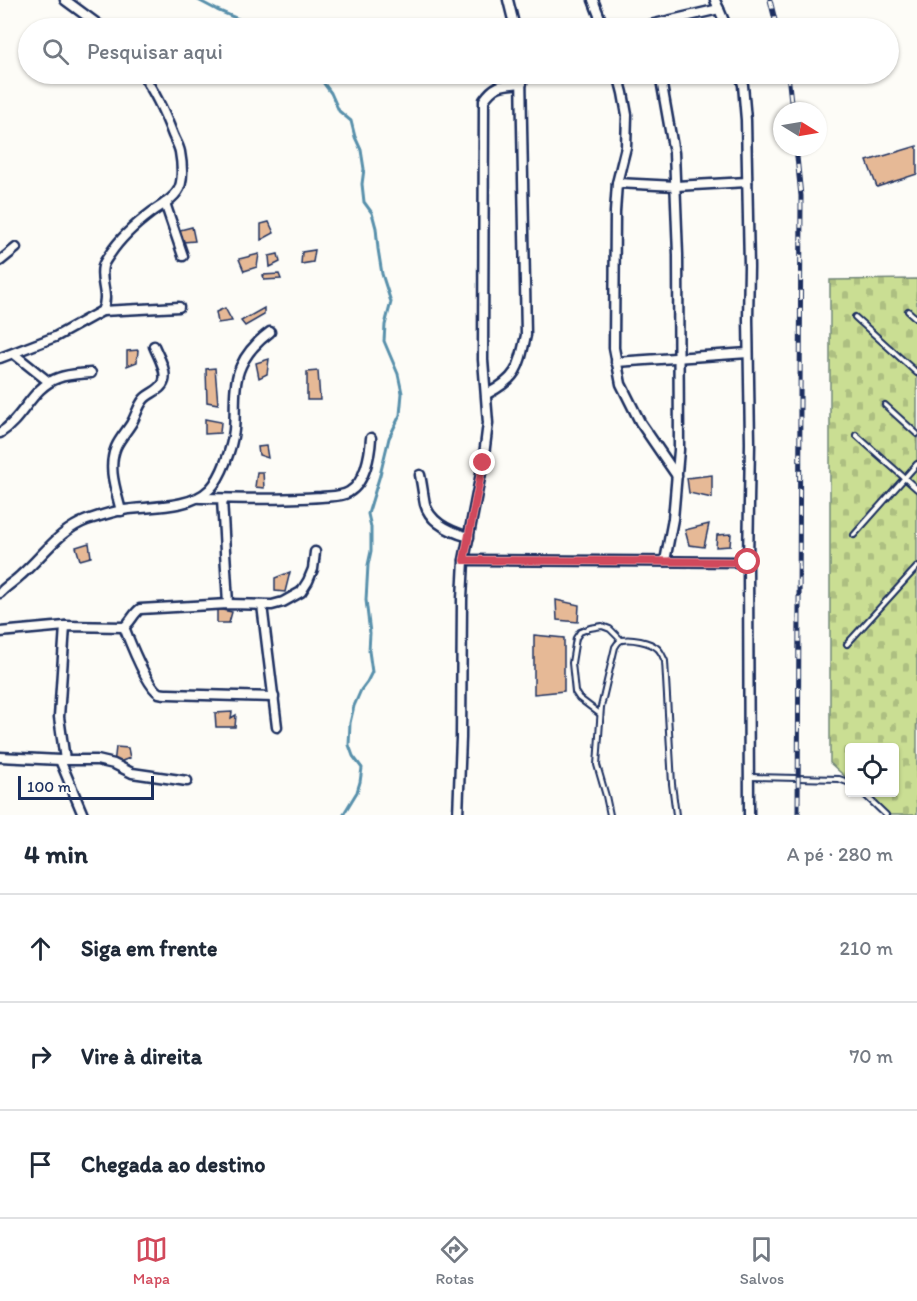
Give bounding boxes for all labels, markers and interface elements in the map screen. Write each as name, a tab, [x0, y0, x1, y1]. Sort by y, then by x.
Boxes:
search box	[18, 18, 899, 84]
icon: search	[39, 35, 72, 68]
text: Pesquisar aqui	[87, 38, 223, 65]
north arrow	[773, 102, 827, 156]
route end	[469, 449, 495, 475]
route start	[734, 548, 760, 574]
map controls	[845, 743, 899, 797]
button: locate	[845, 743, 899, 797]
scale bar	[18, 773, 154, 800]
text: 100 m	[27, 777, 71, 796]
text: 4 min	[24, 838, 88, 870]
text: A pé · 280 m	[787, 842, 893, 866]
icon: ahead	[24, 932, 57, 965]
text: Siga em frente	[81, 935, 217, 962]
text: 210 m	[840, 936, 893, 960]
icon: right	[24, 1040, 57, 1073]
text: Vire à direita	[81, 1043, 202, 1070]
text: 70 m	[849, 1044, 893, 1068]
icon: arrive	[24, 1148, 57, 1181]
text: Chegada ao destino	[81, 1151, 265, 1178]
tab: Mapa	[133, 1233, 170, 1288]
tab: Rotas	[435, 1233, 474, 1288]
tab: Salvos	[740, 1233, 784, 1288]

